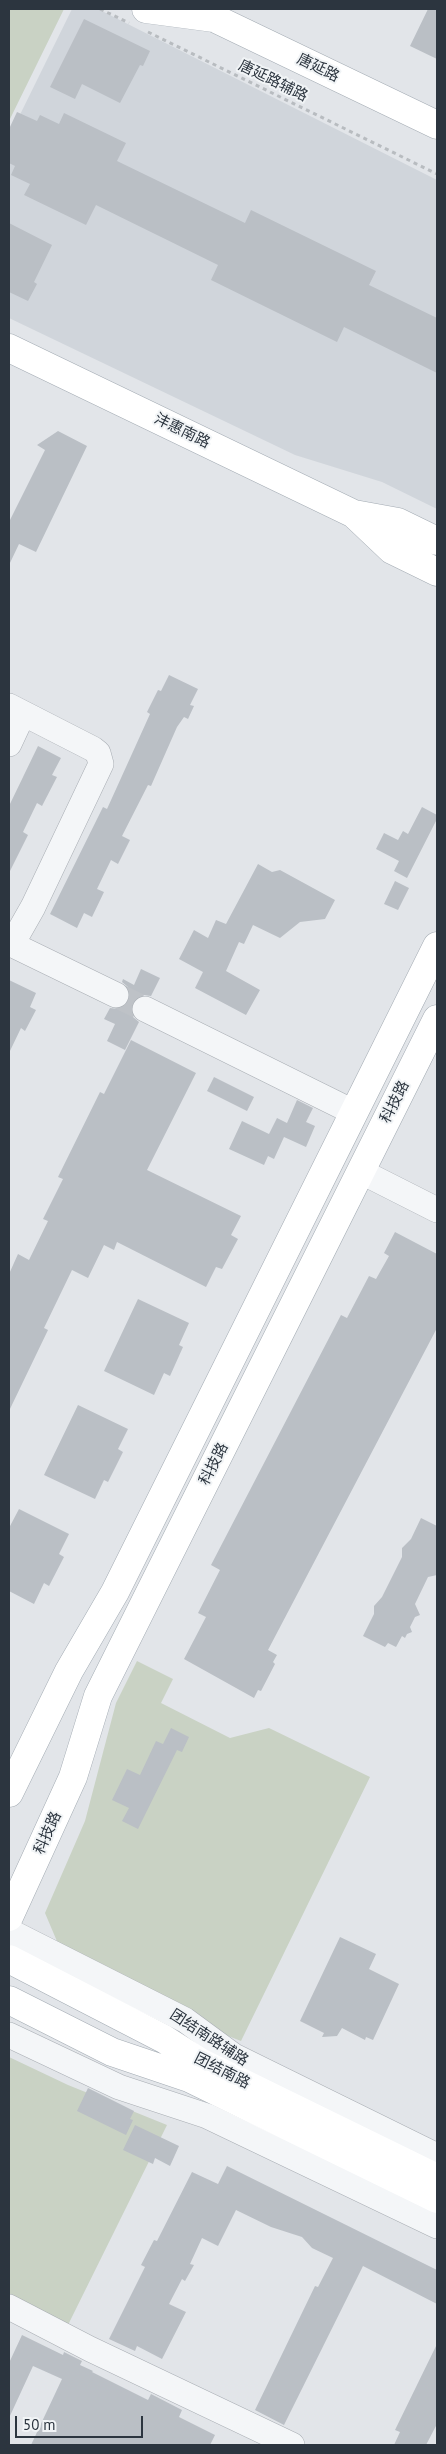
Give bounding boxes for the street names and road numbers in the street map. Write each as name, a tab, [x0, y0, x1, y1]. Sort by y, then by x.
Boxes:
street label: 唐延路	[294, 50, 342, 86]
street label: 唐延路辅路	[235, 56, 311, 106]
street label: 沣惠南路	[151, 410, 213, 452]
street label: 科技路	[377, 1078, 413, 1126]
street label: 科技路	[196, 1440, 232, 1488]
street label: 科技路	[31, 1809, 65, 1857]
street label: 团结南路辅路	[166, 2006, 252, 2070]
street label: 团结南路	[191, 2049, 253, 2093]

